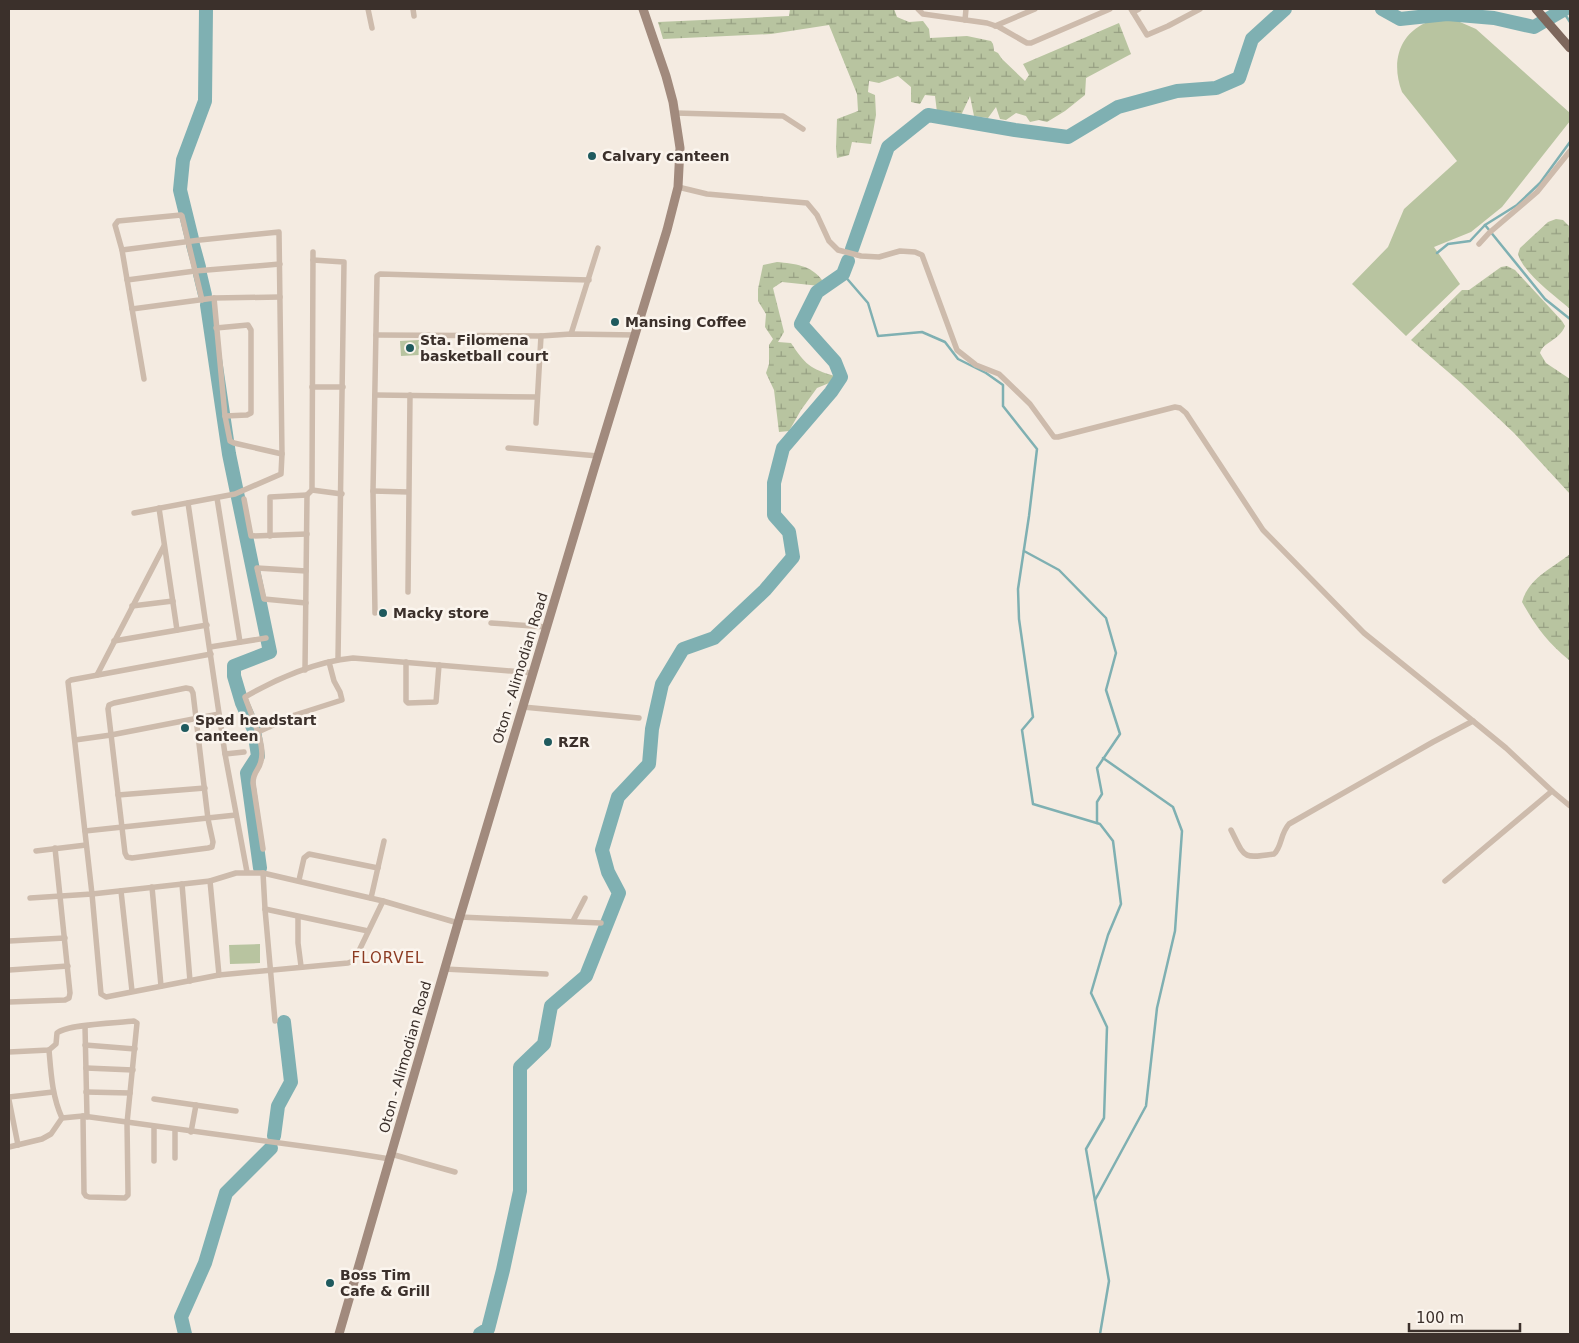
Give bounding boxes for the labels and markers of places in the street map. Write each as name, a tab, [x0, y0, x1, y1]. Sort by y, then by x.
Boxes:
place label: Calvary canteen	[602, 148, 729, 164]
marker: Calvary canteen	[586, 150, 598, 162]
place label: Mansing Coffee	[625, 314, 747, 330]
marker: Mansing Coffee	[609, 316, 621, 328]
place label: Sta. Filomena basketball court	[420, 332, 549, 364]
marker: Sta. Filomena basketball court	[404, 342, 416, 354]
place label: Macky store	[393, 605, 489, 621]
marker: Macky store	[377, 607, 389, 619]
place label: Sped headstart canteen	[195, 712, 317, 744]
marker: Sped headstart canteen	[179, 722, 191, 734]
place label: RZR	[558, 734, 590, 750]
marker: RZR	[542, 736, 554, 748]
place label: Boss Tim Cafe & Grill	[340, 1267, 430, 1299]
marker: Boss Tim Cafe & Grill	[324, 1277, 336, 1289]

